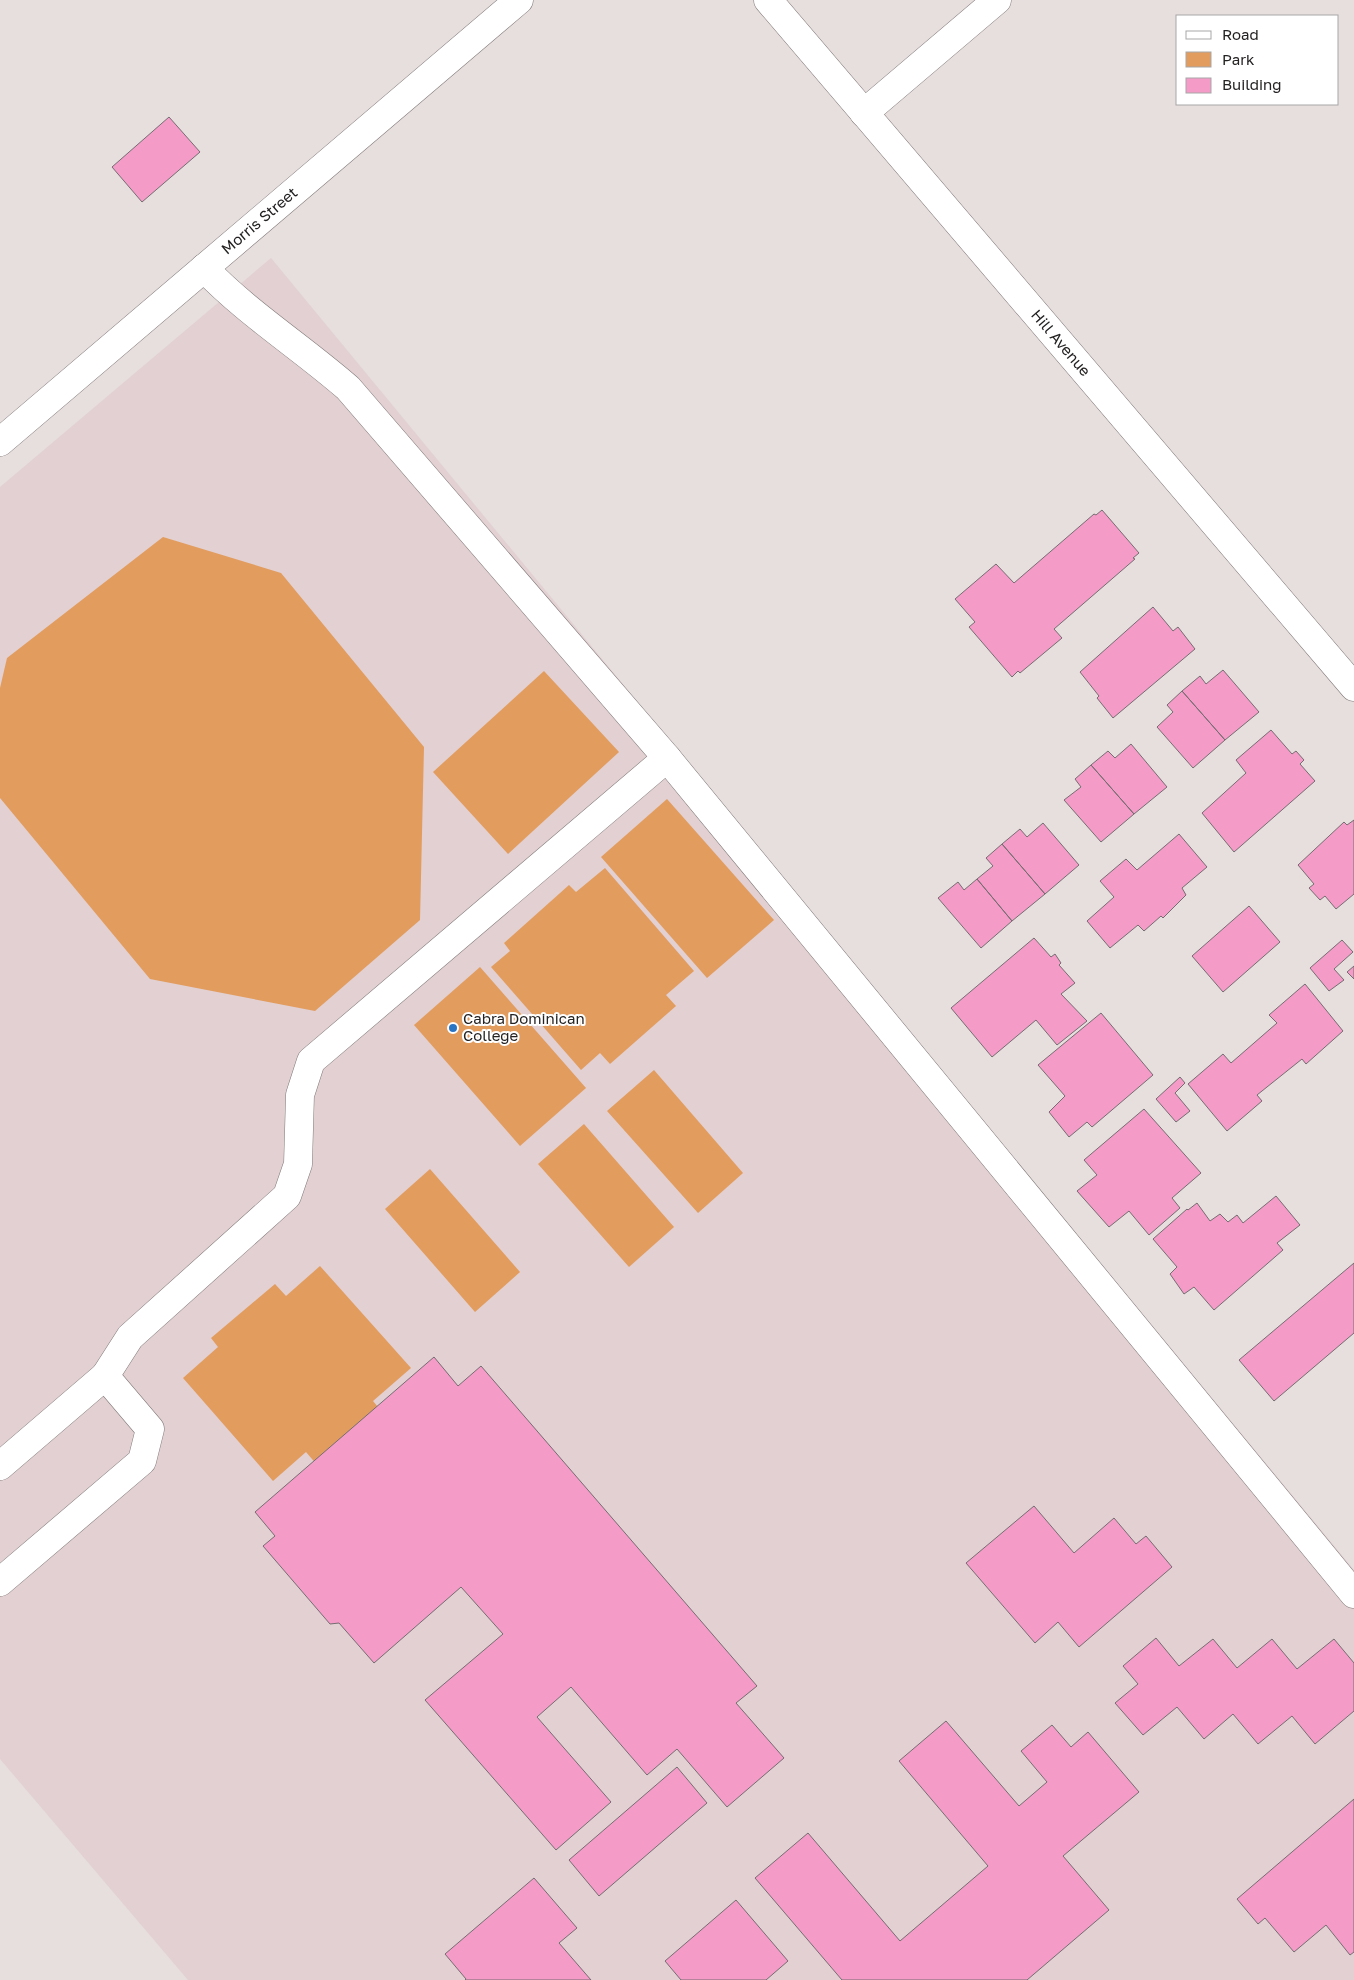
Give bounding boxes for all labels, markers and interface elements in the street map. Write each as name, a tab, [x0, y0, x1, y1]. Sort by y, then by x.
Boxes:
legend	[1176, 15, 1339, 105]
text: Road	[1222, 25, 1259, 43]
text: Park	[1222, 50, 1255, 68]
text: Building	[1222, 75, 1282, 93]
street label: Morris Street	[217, 183, 301, 257]
street label: Hill Avenue	[1028, 306, 1095, 380]
place label: Cabra Dominican College	[463, 1009, 585, 1044]
marker: Cabra Dominican College	[447, 1022, 459, 1034]

